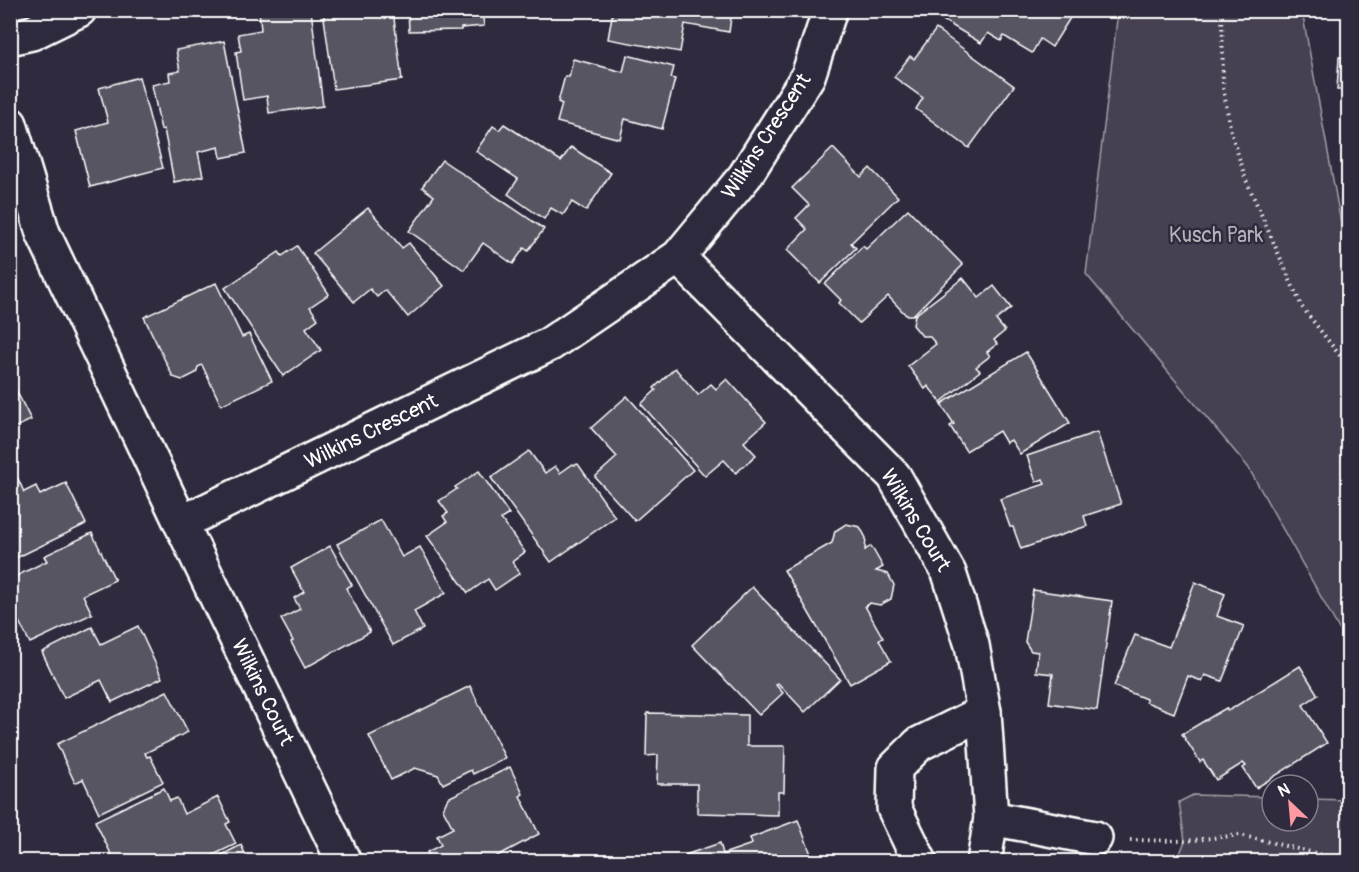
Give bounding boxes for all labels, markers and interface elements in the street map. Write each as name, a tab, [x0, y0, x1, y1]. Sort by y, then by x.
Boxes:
street label: Wilkins Crescent	[716, 68, 817, 204]
park label: Kusch Park	[1169, 222, 1263, 249]
street label: Wilkins Crescent	[300, 387, 443, 475]
street label: Wilkins Court	[874, 464, 957, 577]
street label: Wilkins Court	[225, 635, 300, 750]
north arrow	[1260, 773, 1320, 833]
text: N	[1275, 779, 1293, 802]

